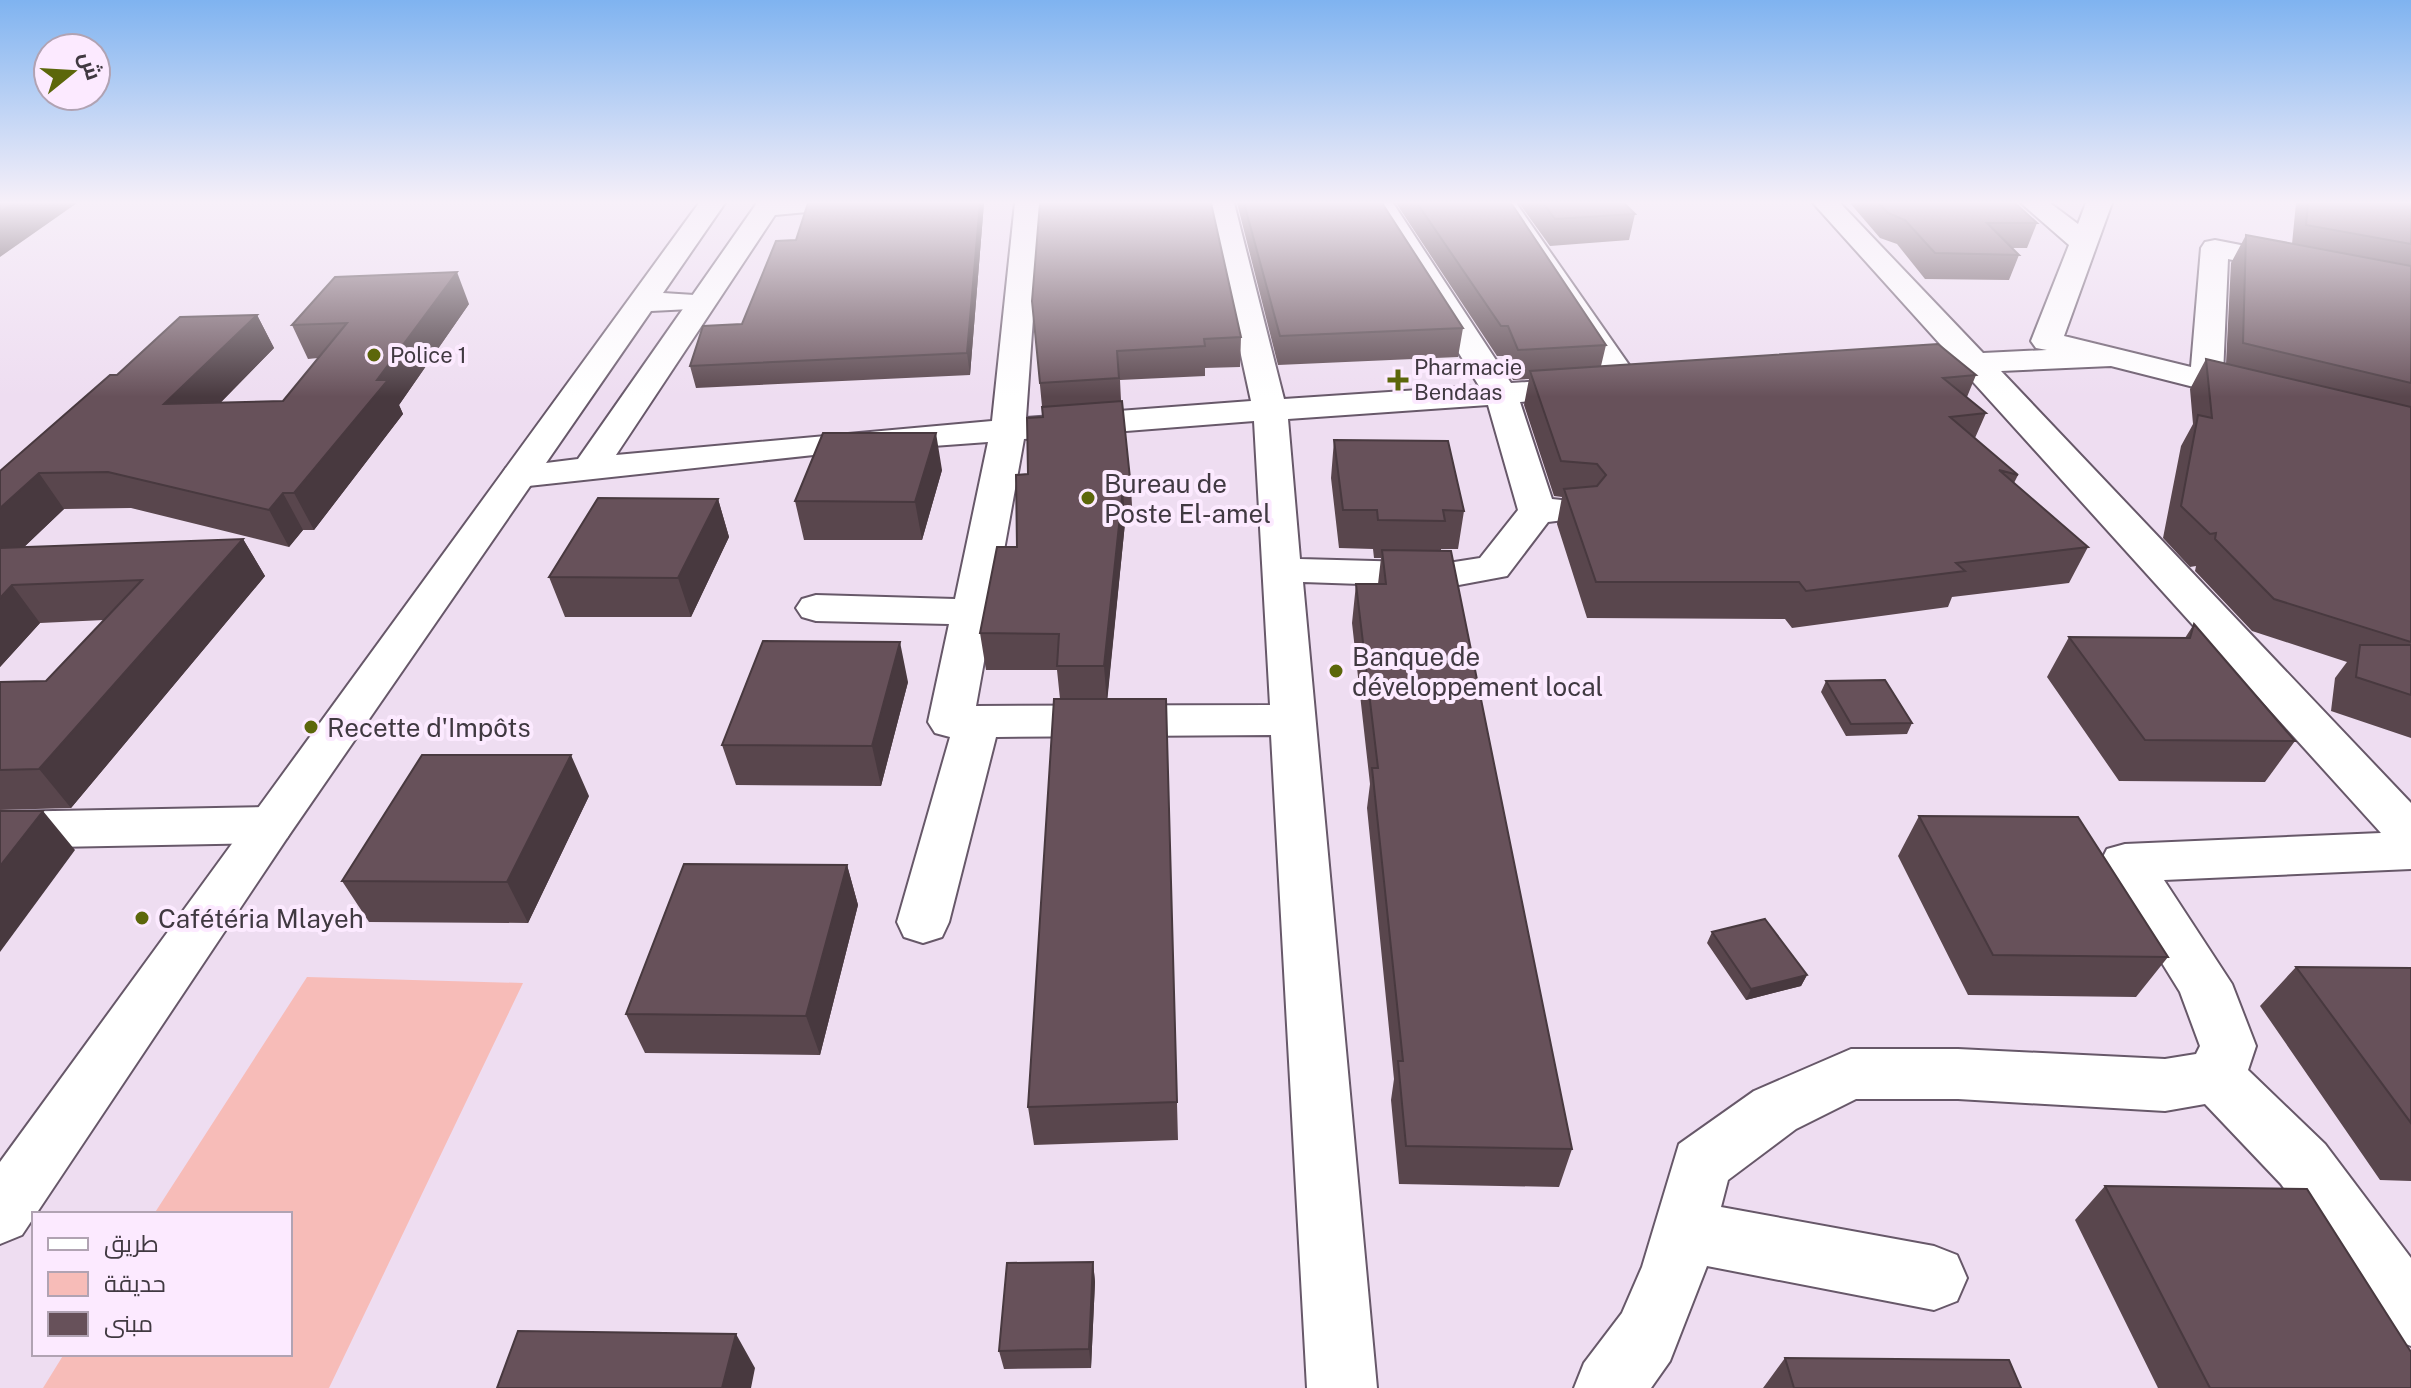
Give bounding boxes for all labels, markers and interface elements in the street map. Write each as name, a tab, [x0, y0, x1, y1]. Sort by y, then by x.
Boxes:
north arrow	[32, 32, 112, 112]
text: ش	[73, 48, 108, 84]
place label: Police 1	[390, 342, 467, 368]
marker: Police 1	[365, 346, 383, 364]
place label: Pharmacie Bendaas	[1414, 354, 1522, 405]
marker: Pharmacie Bendaas	[1389, 371, 1407, 389]
place label: Bureau de Poste El-amel	[1104, 468, 1271, 529]
marker: Bureau de Poste El-amel	[1079, 489, 1097, 507]
place label: Banque de développement local	[1352, 641, 1603, 702]
marker: Banque de développement local	[1327, 662, 1345, 680]
place label: Recette d'Impôts	[327, 712, 531, 743]
marker: Recette d'Impôts	[302, 718, 320, 736]
place label: Cafétéria Mlayeh	[158, 903, 364, 934]
marker: Cafétéria Mlayeh	[133, 909, 151, 927]
legend	[32, 1212, 292, 1356]
text: طريق	[104, 1229, 159, 1259]
text: حديقة	[104, 1269, 166, 1297]
text: مبنى	[104, 1309, 153, 1338]

